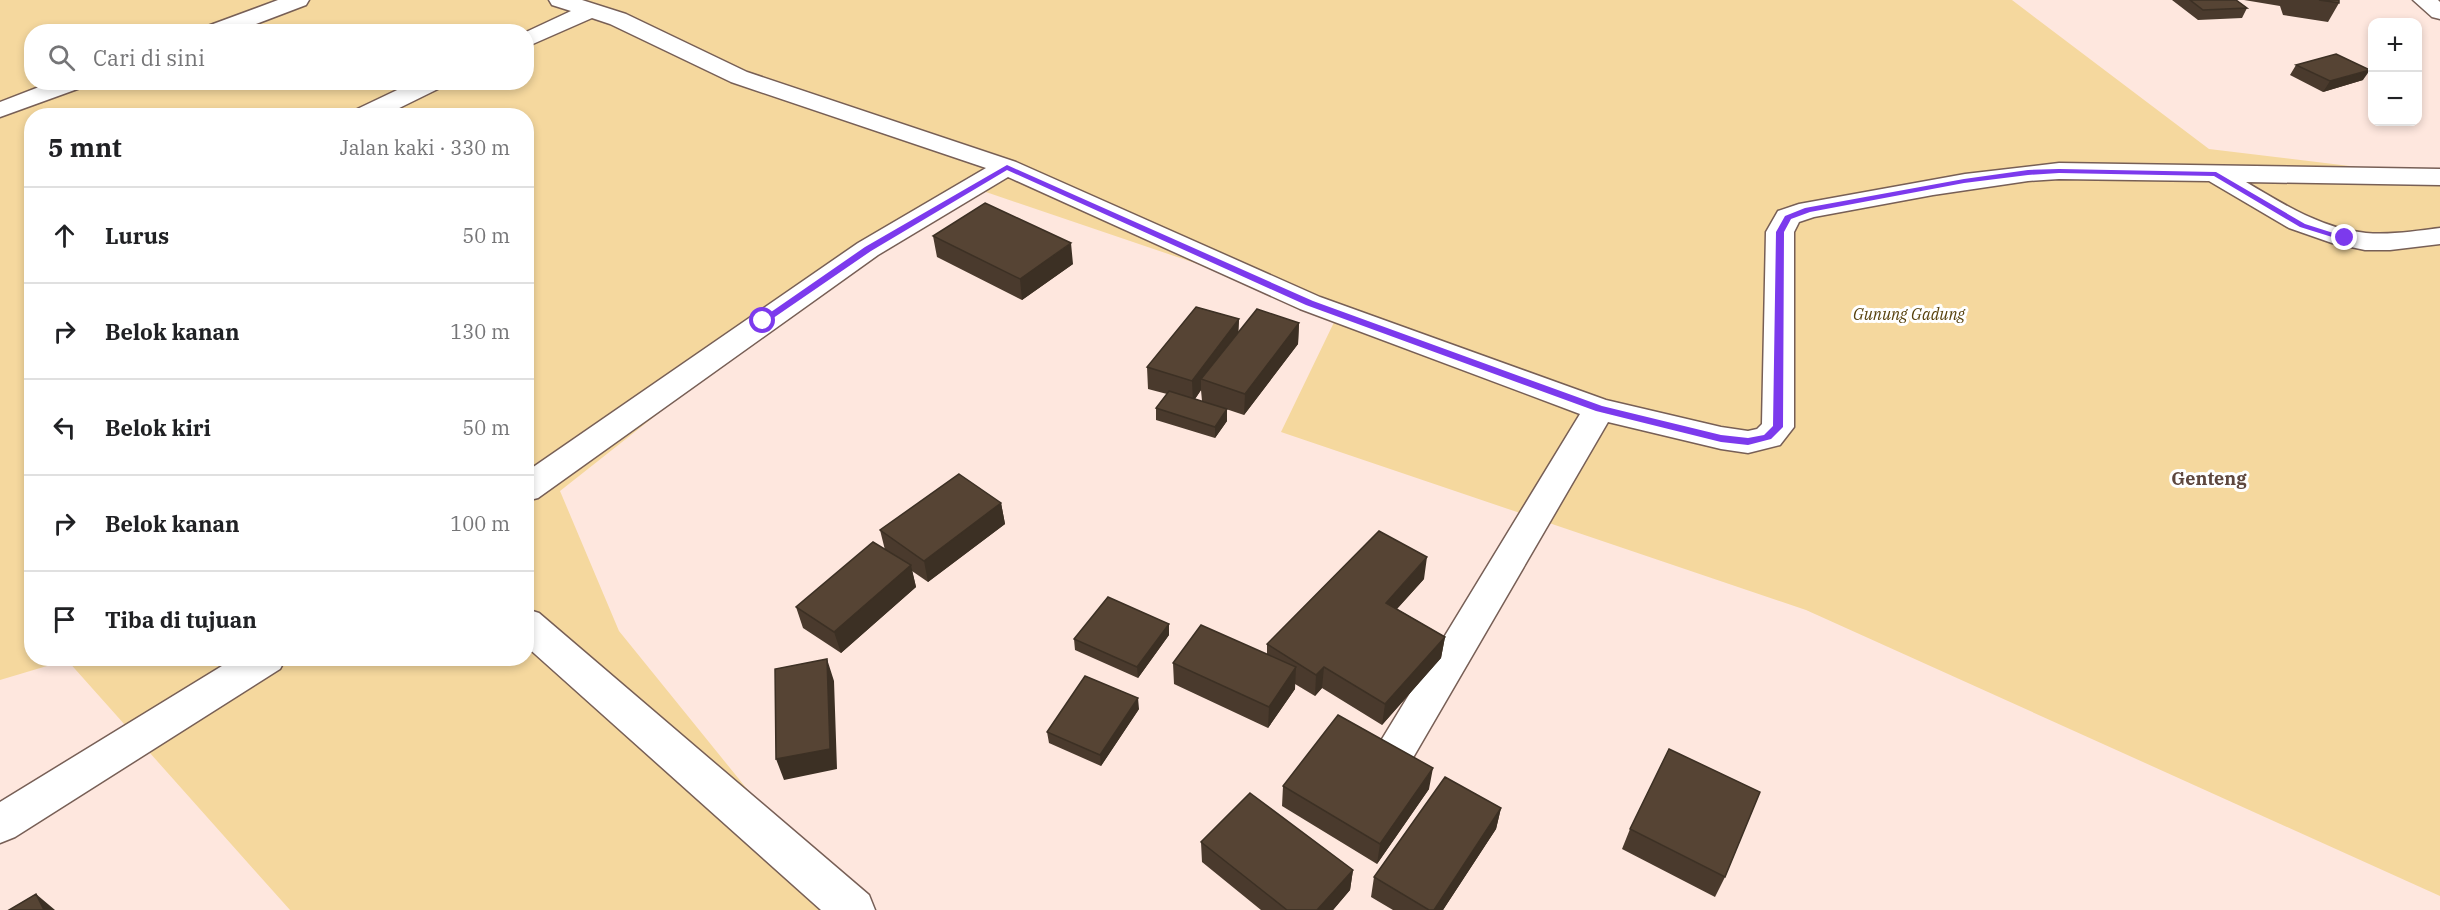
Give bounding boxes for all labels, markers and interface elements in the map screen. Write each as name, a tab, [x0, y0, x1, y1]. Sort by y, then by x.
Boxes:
map controls	[2368, 18, 2422, 126]
button: +	[2368, 18, 2422, 72]
search box	[24, 24, 534, 90]
icon: search	[45, 41, 78, 74]
text: Cari di sini	[93, 43, 205, 72]
button: −	[2368, 72, 2422, 126]
text: 5 mnt	[48, 130, 122, 164]
text: Jalan kaki · 330 m	[340, 134, 510, 161]
icon: ahead	[48, 219, 81, 252]
text: Lurus	[105, 221, 169, 250]
text: 50 m	[462, 222, 510, 249]
route end	[2331, 224, 2357, 250]
park label: Gunung Gadung	[1853, 304, 1965, 324]
route start	[749, 307, 775, 333]
icon: right	[48, 315, 81, 348]
text: Belok kanan	[105, 317, 240, 346]
text: 130 m	[450, 318, 510, 345]
icon: left	[48, 411, 81, 444]
text: Belok kiri	[105, 413, 211, 442]
text: 50 m	[462, 414, 510, 441]
district label: Genteng	[2171, 467, 2247, 490]
icon: right	[48, 507, 81, 540]
text: Belok kanan	[105, 509, 240, 538]
text: 100 m	[450, 510, 510, 537]
icon: arrive	[48, 603, 81, 636]
text: Tiba di tujuan	[105, 605, 257, 634]

